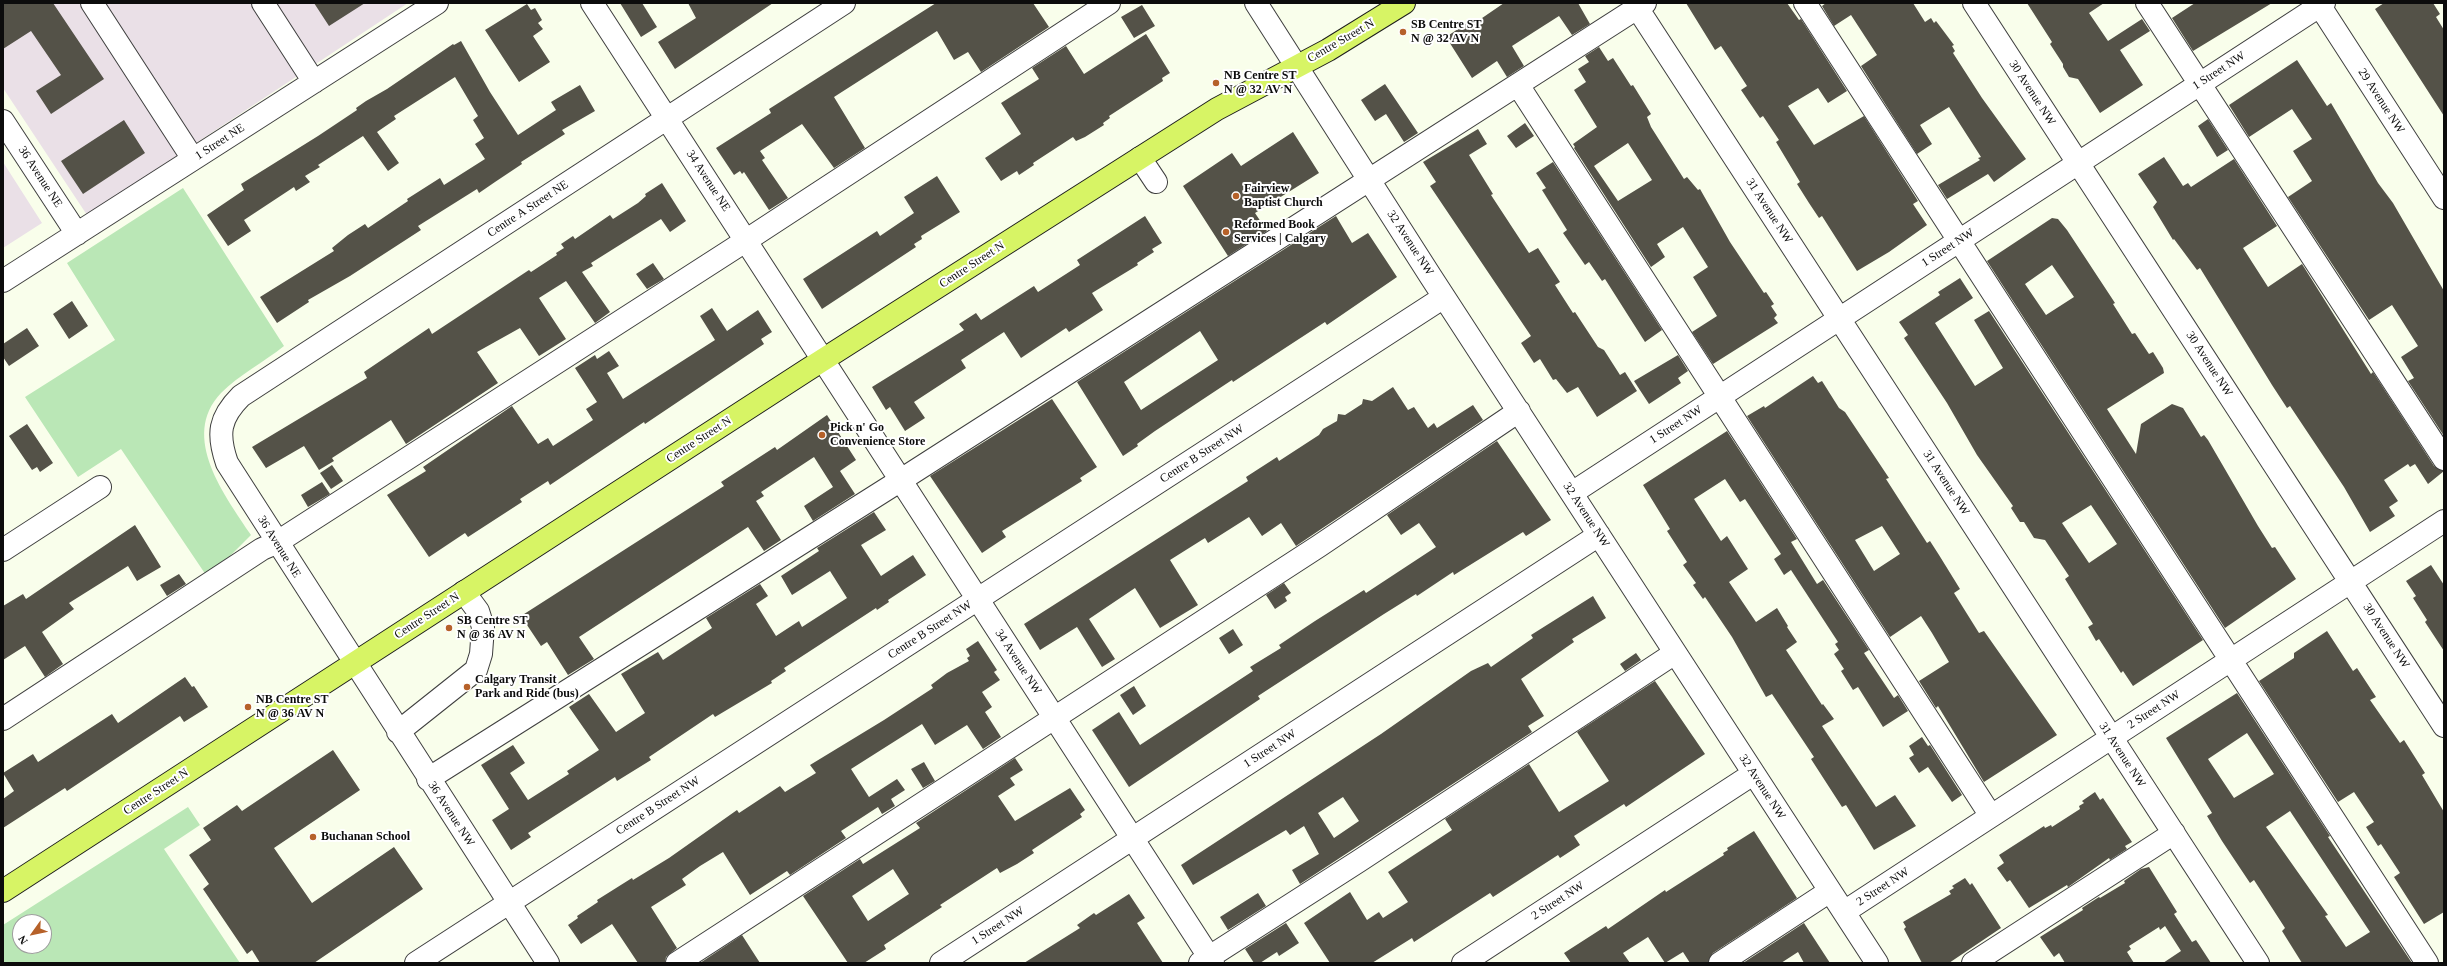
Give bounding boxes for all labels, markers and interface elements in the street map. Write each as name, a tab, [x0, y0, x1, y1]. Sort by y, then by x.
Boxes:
street label: Centre Street N	[1305, 16, 1377, 66]
place label: SB Centre ST N @ 32 AV N	[1411, 18, 1481, 46]
marker: SB Centre ST N @ 32 AV N	[1398, 27, 1408, 37]
street label: 1 Street NW	[2190, 49, 2248, 93]
street label: 30 Avenue NW	[2006, 58, 2058, 128]
street label: 29 Avenue NW	[2355, 66, 2407, 136]
place label: NB Centre ST N @ 32 AV N	[1224, 69, 1296, 97]
marker: NB Centre ST N @ 32 AV N	[1211, 78, 1221, 88]
street label: 1 Street NE	[193, 121, 247, 163]
street label: 36 Avenue NE	[15, 144, 65, 210]
street label: 34 Avenue NE	[683, 148, 733, 214]
street label: 31 Avenue NW	[1743, 176, 1795, 246]
street label: Centre A Street NE	[485, 177, 571, 241]
place label: Fairview Baptist Church	[1244, 182, 1323, 210]
marker: Fairview Baptist Church	[1231, 191, 1241, 201]
street label: 32 Avenue NW	[1384, 208, 1436, 278]
place label: Reformed Book Services | Calgary	[1234, 218, 1326, 246]
street label: 1 Street NW	[1919, 226, 1977, 270]
marker: Reformed Book Services | Calgary	[1221, 227, 1231, 237]
street label: Centre Street N	[937, 239, 1007, 291]
street label: 30 Avenue NW	[2183, 329, 2235, 399]
street label: 1 Street NW	[1647, 403, 1705, 447]
street label: Centre Street N	[664, 414, 734, 466]
place label: Pick n' Go Convenience Store	[830, 421, 925, 449]
street label: Centre B Street NW	[1157, 422, 1247, 486]
marker: Pick n' Go Convenience Store	[817, 430, 827, 440]
street label: 31 Avenue NW	[1920, 448, 1972, 518]
street label: 32 Avenue NW	[1560, 480, 1612, 550]
street label: 36 Avenue NE	[254, 513, 304, 581]
street label: Centre Street N	[392, 590, 462, 642]
street label: Centre B Street NW	[885, 598, 975, 662]
street label: 30 Avenue NW	[2360, 601, 2412, 671]
place label: SB Centre ST N @ 36 AV N	[457, 614, 527, 642]
marker: SB Centre ST N @ 36 AV N	[444, 623, 454, 633]
street label: 34 Avenue NW	[992, 627, 1044, 697]
place label: Calgary Transit Park and Ride (bus)	[475, 673, 579, 701]
marker: Calgary Transit Park and Ride (bus)	[462, 682, 472, 692]
street label: 2 Street NW	[2125, 688, 2183, 732]
place label: NB Centre ST N @ 36 AV N	[256, 693, 328, 721]
marker: NB Centre ST N @ 36 AV N	[243, 702, 253, 712]
street label: 31 Avenue NW	[2096, 720, 2148, 790]
street label: 1 Street NW	[1241, 727, 1299, 771]
street label: 32 Avenue NW	[1736, 752, 1788, 822]
street label: Centre Street N	[121, 766, 191, 818]
street label: Centre B Street NW	[613, 774, 703, 838]
street label: 36 Avenue NW	[425, 779, 477, 849]
place label: Buchanan School	[321, 830, 410, 844]
marker: Buchanan School	[308, 832, 318, 842]
street label: 2 Street NW	[1854, 865, 1912, 909]
street label: 2 Street NW	[1529, 879, 1587, 923]
street label: 1 Street NW	[969, 904, 1027, 948]
north arrow	[12, 914, 52, 954]
text: N	[16, 933, 30, 947]

